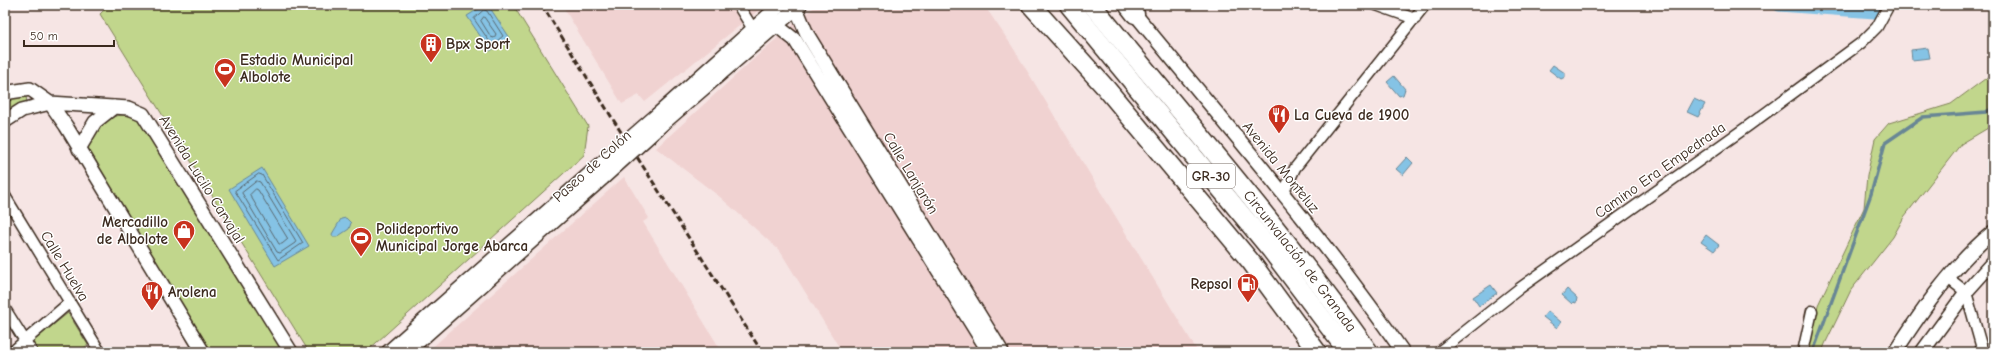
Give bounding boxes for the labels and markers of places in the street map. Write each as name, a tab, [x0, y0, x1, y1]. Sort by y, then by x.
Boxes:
building icon: Bpx Sport	[418, 31, 444, 64]
place label: Bpx Sport	[446, 35, 511, 53]
place label: Estadio Municipal Albolote	[240, 51, 353, 86]
sports icon: Estadio Municipal Albolote	[212, 56, 238, 89]
restaurant icon: La Cueva de 1900	[1266, 102, 1292, 135]
place label: La Cueva de 1900	[1294, 106, 1409, 124]
place label: Mercadillo de Albolote	[97, 213, 168, 248]
shop icon: Mercadillo de Albolote	[171, 218, 197, 251]
place label: Polideportivo Municipal Jorge Abarca	[376, 220, 528, 255]
sports icon: Polideportivo Municipal Jorge Abarca	[348, 225, 374, 258]
fuel station icon: Repsol	[1235, 271, 1261, 304]
place label: Repsol	[1190, 275, 1232, 293]
restaurant icon: Arolena	[139, 279, 165, 312]
place label: Arolena	[168, 283, 217, 301]

